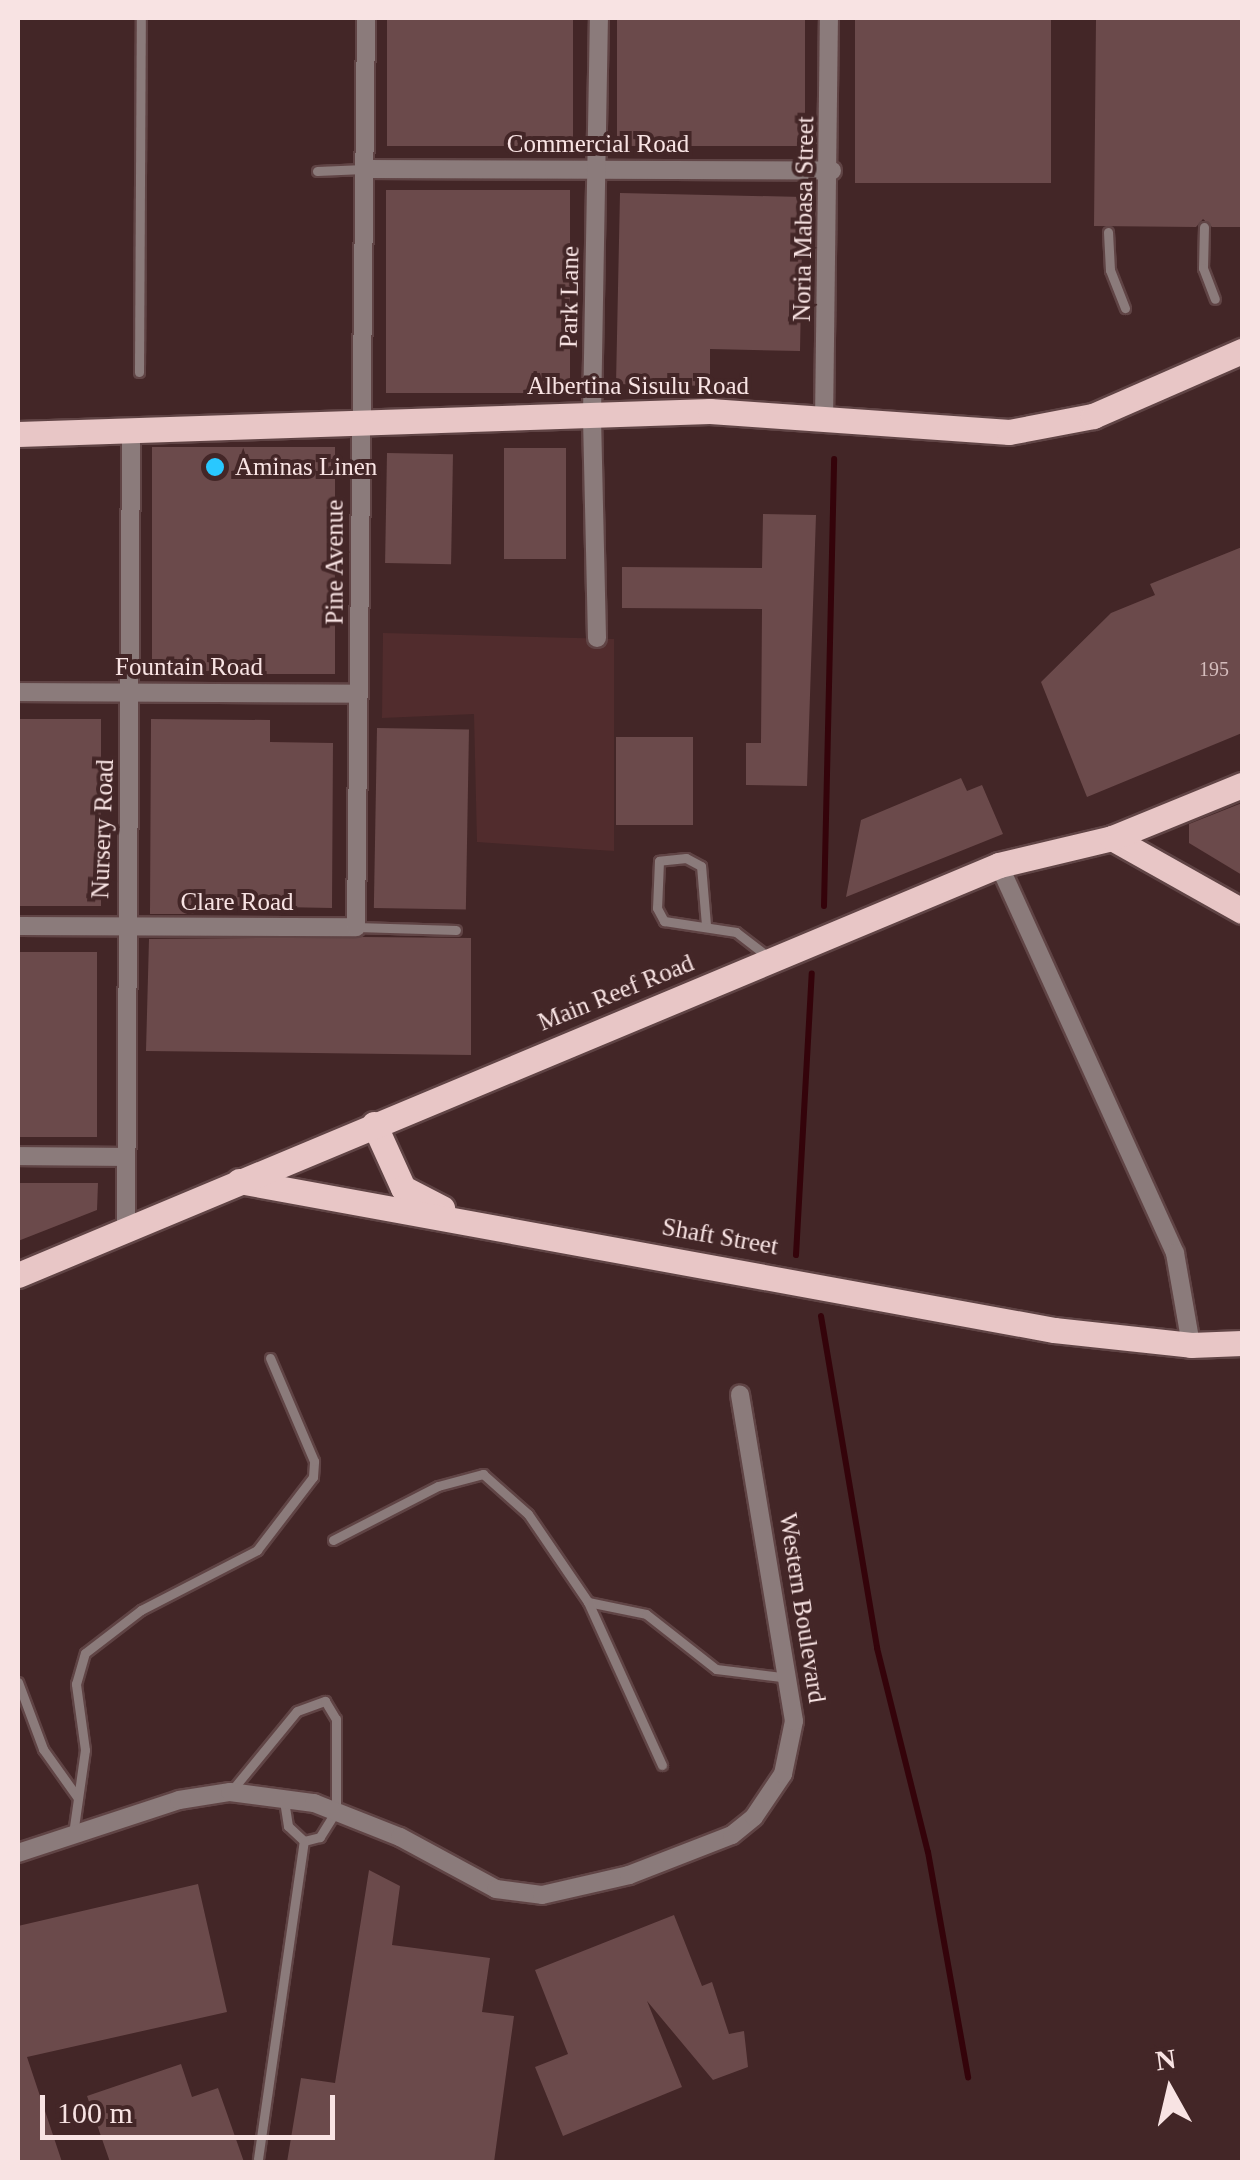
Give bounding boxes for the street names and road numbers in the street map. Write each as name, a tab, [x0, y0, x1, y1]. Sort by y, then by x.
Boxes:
street label: Noria Mabasa Street	[787, 116, 821, 322]
street label: Commercial Road	[507, 129, 689, 159]
street label: Park Lane	[554, 246, 586, 348]
street label: Albertina Sisulu Road	[527, 371, 749, 401]
street label: Pine Avenue	[320, 499, 350, 625]
street label: Fountain Road	[115, 652, 263, 682]
street label: Nursery Road	[86, 759, 120, 899]
street label: Clare Road	[180, 887, 294, 917]
street label: Main Reef Road	[534, 948, 698, 1038]
street label: Shaft Street	[660, 1212, 780, 1262]
street label: Western Boulevard	[772, 1511, 832, 1705]

